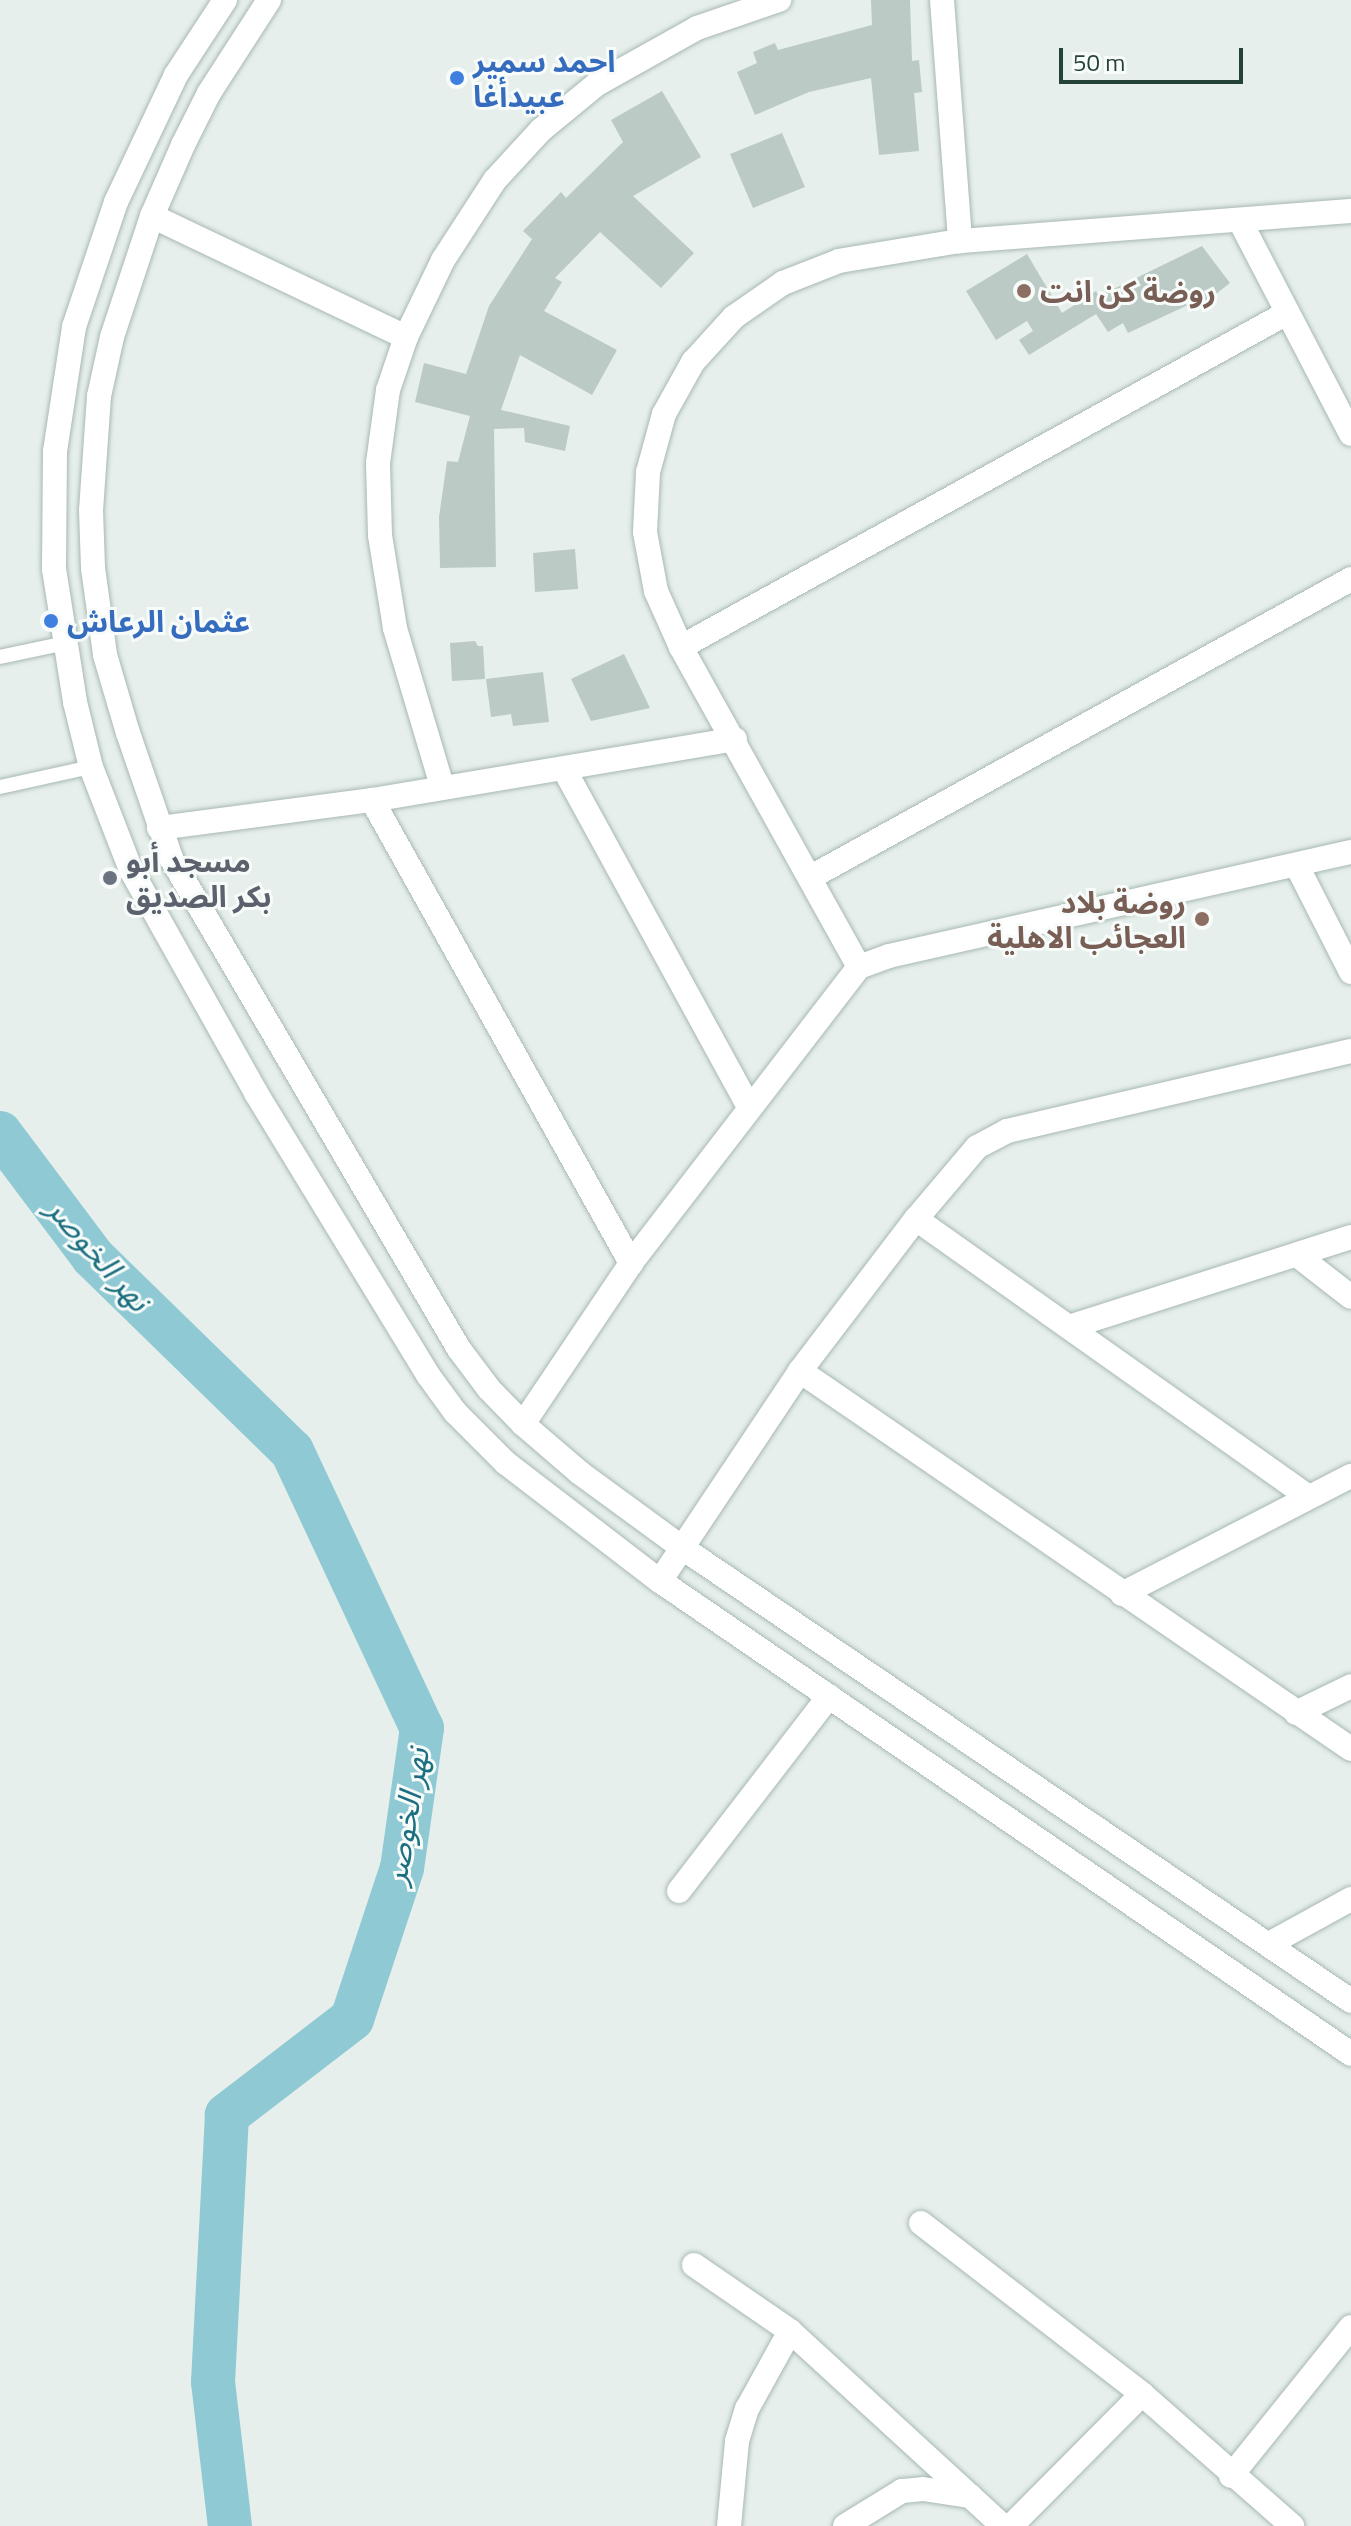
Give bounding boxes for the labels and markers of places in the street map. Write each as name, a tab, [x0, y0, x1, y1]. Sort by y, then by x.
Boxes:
place label: احمد سمير عبيدأغا	[473, 43, 615, 114]
marker: احمد سمير عبيدأغا	[448, 69, 466, 87]
place label: روضة كن انت	[1040, 273, 1216, 309]
marker: روضة كن انت	[1015, 282, 1033, 300]
place label: عثمان الرعاش	[67, 603, 250, 639]
marker: عثمان الرعاش	[42, 612, 60, 630]
place label: مسجد أبو بكر الصديق	[126, 843, 272, 914]
marker: مسجد أبو بكر الصديق	[101, 869, 119, 887]
place label: روضة بلاد العجائب الاهلية	[987, 884, 1186, 954]
marker: روضة بلاد العجائب الاهلية	[1193, 910, 1211, 928]

